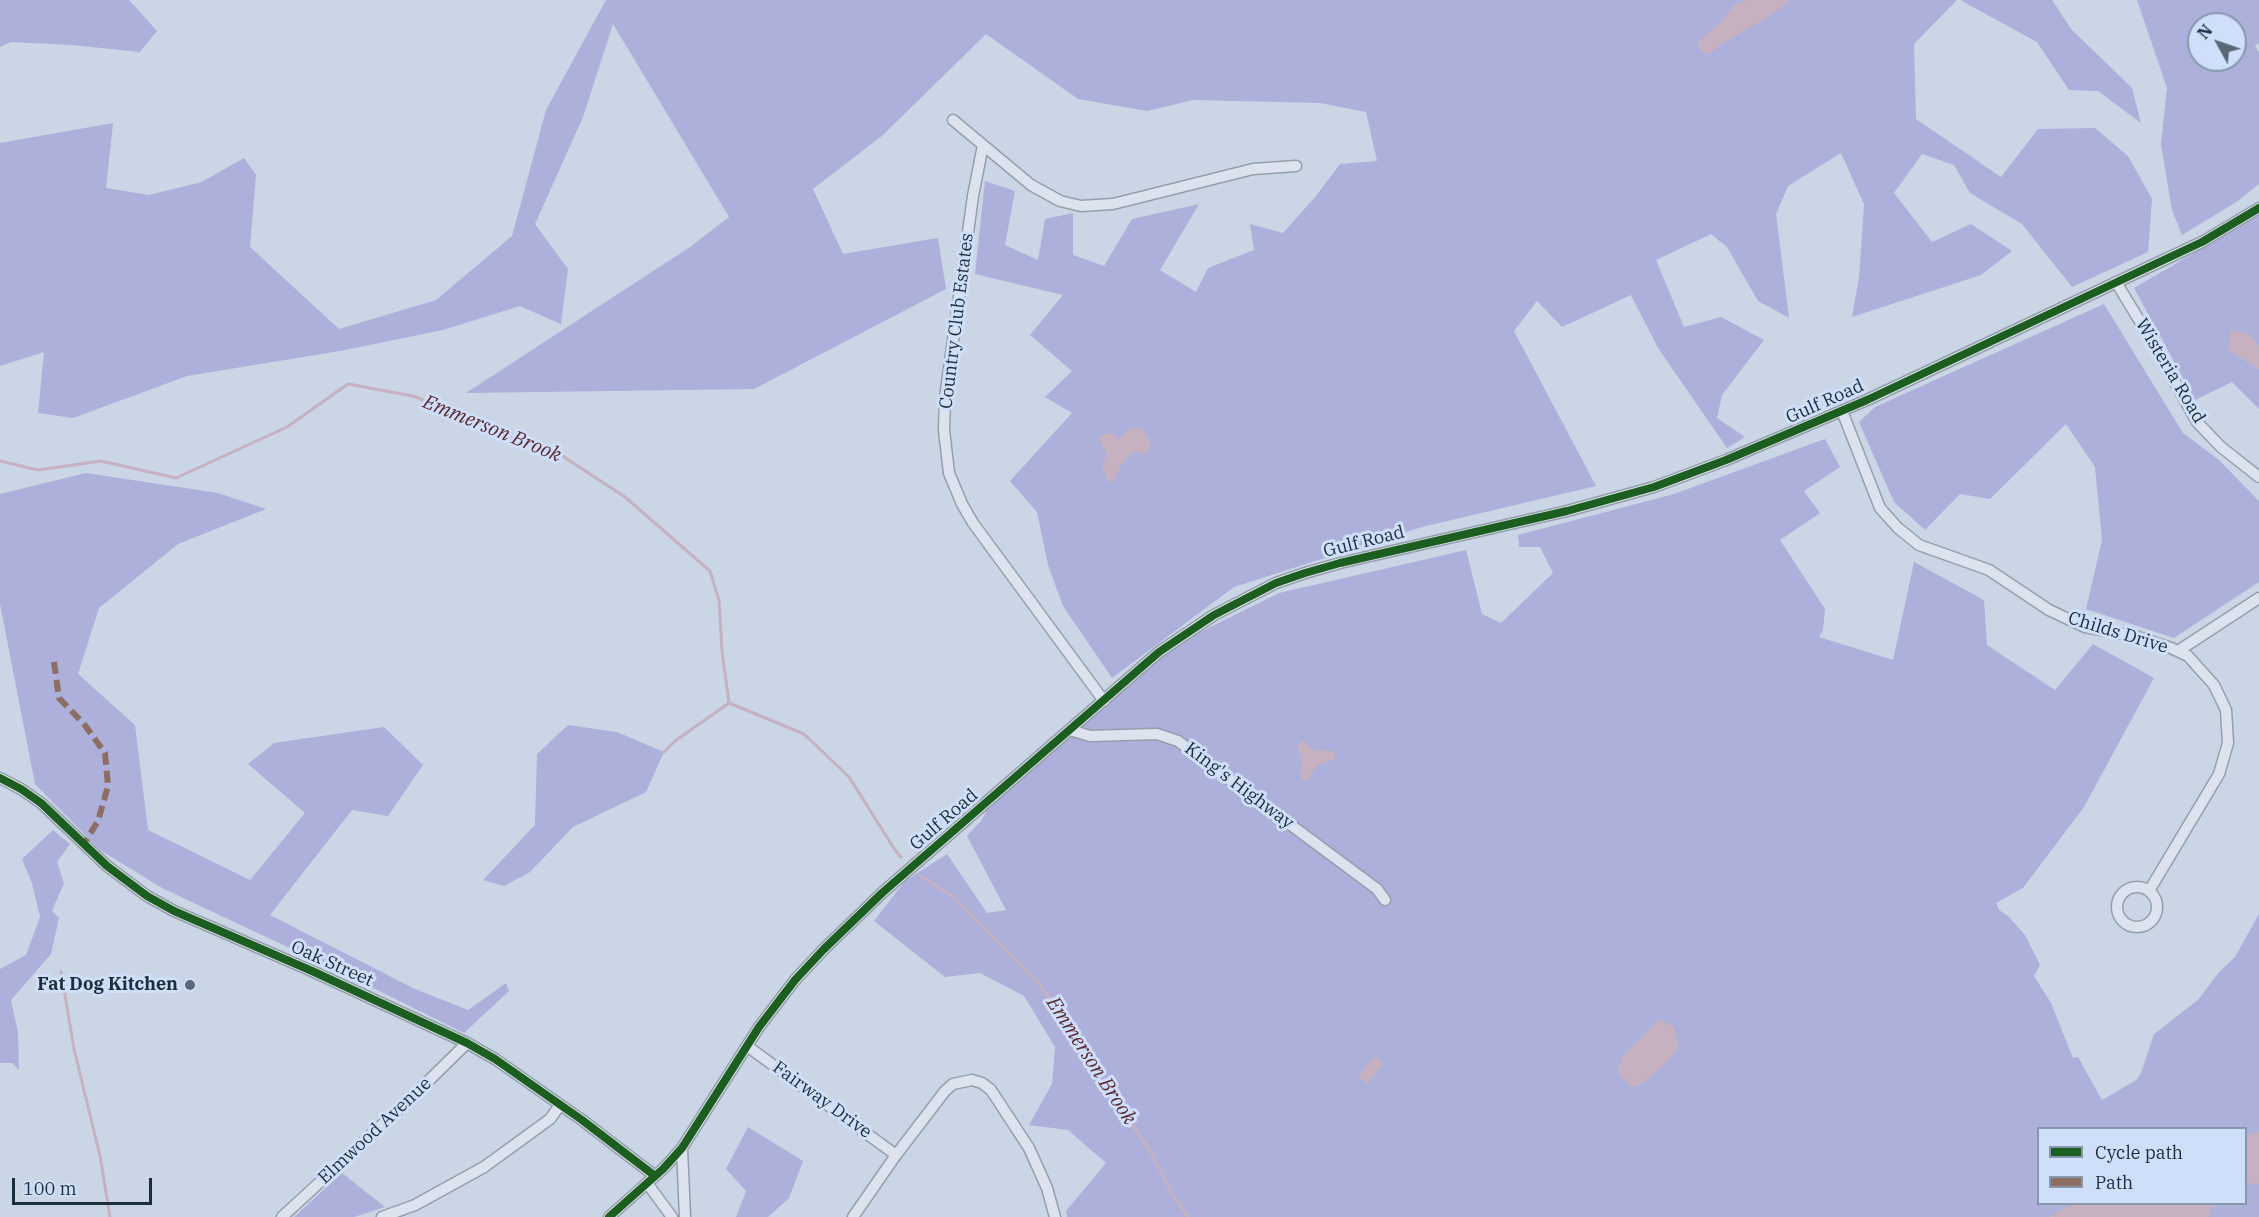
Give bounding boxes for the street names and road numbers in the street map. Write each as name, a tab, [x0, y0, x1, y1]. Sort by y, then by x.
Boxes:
street label: Country Club Estates	[935, 232, 979, 410]
street label: Wisteria Road	[2130, 315, 2210, 427]
street label: Gulf Road	[1783, 375, 1867, 429]
street label: Gulf Road	[1321, 522, 1407, 562]
street label: Childs Drive	[2065, 608, 2171, 658]
street label: King's Highway	[1180, 738, 1298, 834]
street label: Gulf Road	[906, 785, 982, 855]
street label: Oak Street	[287, 936, 377, 992]
street label: Fairway Drive	[768, 1057, 876, 1143]
street label: Elmwood Avenue	[314, 1073, 436, 1189]

